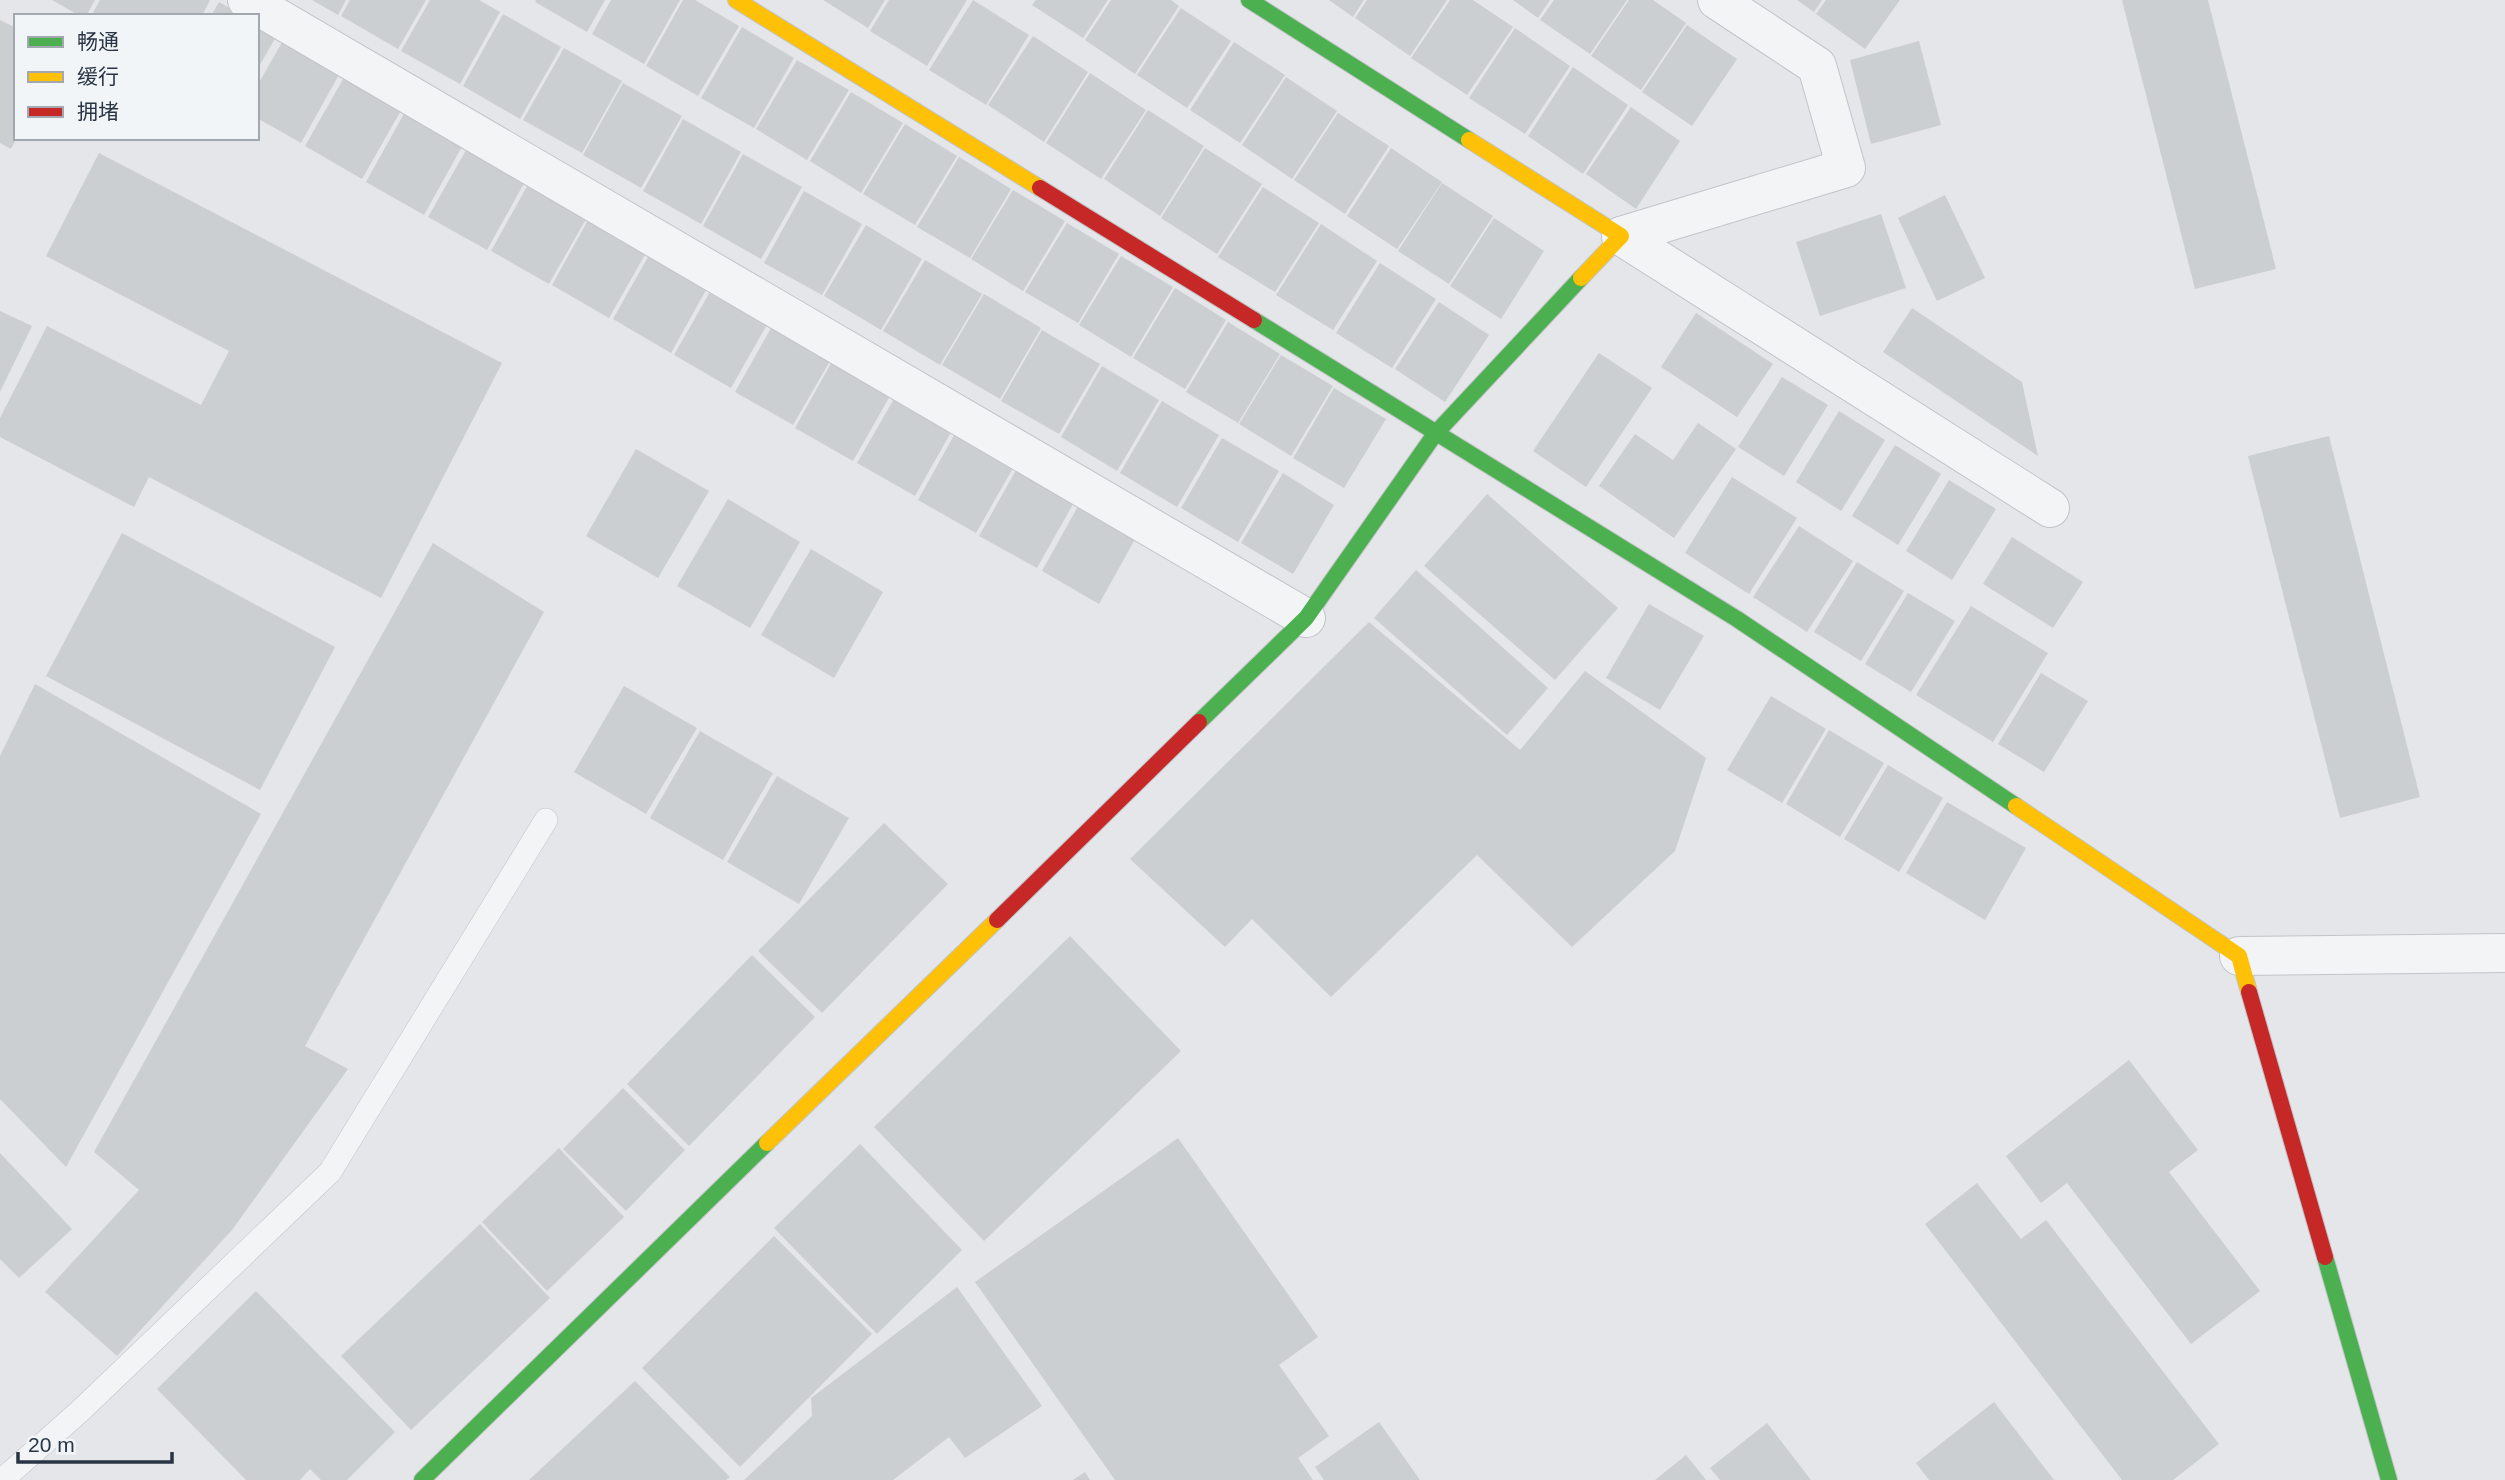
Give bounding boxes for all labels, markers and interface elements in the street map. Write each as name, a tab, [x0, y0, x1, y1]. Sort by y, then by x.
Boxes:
legend	[14, 14, 259, 140]
text: 畅通	[77, 30, 119, 53]
text: 缓行	[77, 65, 119, 88]
text: 拥堵	[77, 100, 119, 123]
scale bar	[18, 1420, 172, 1464]
text: 20 m	[28, 1433, 75, 1456]

